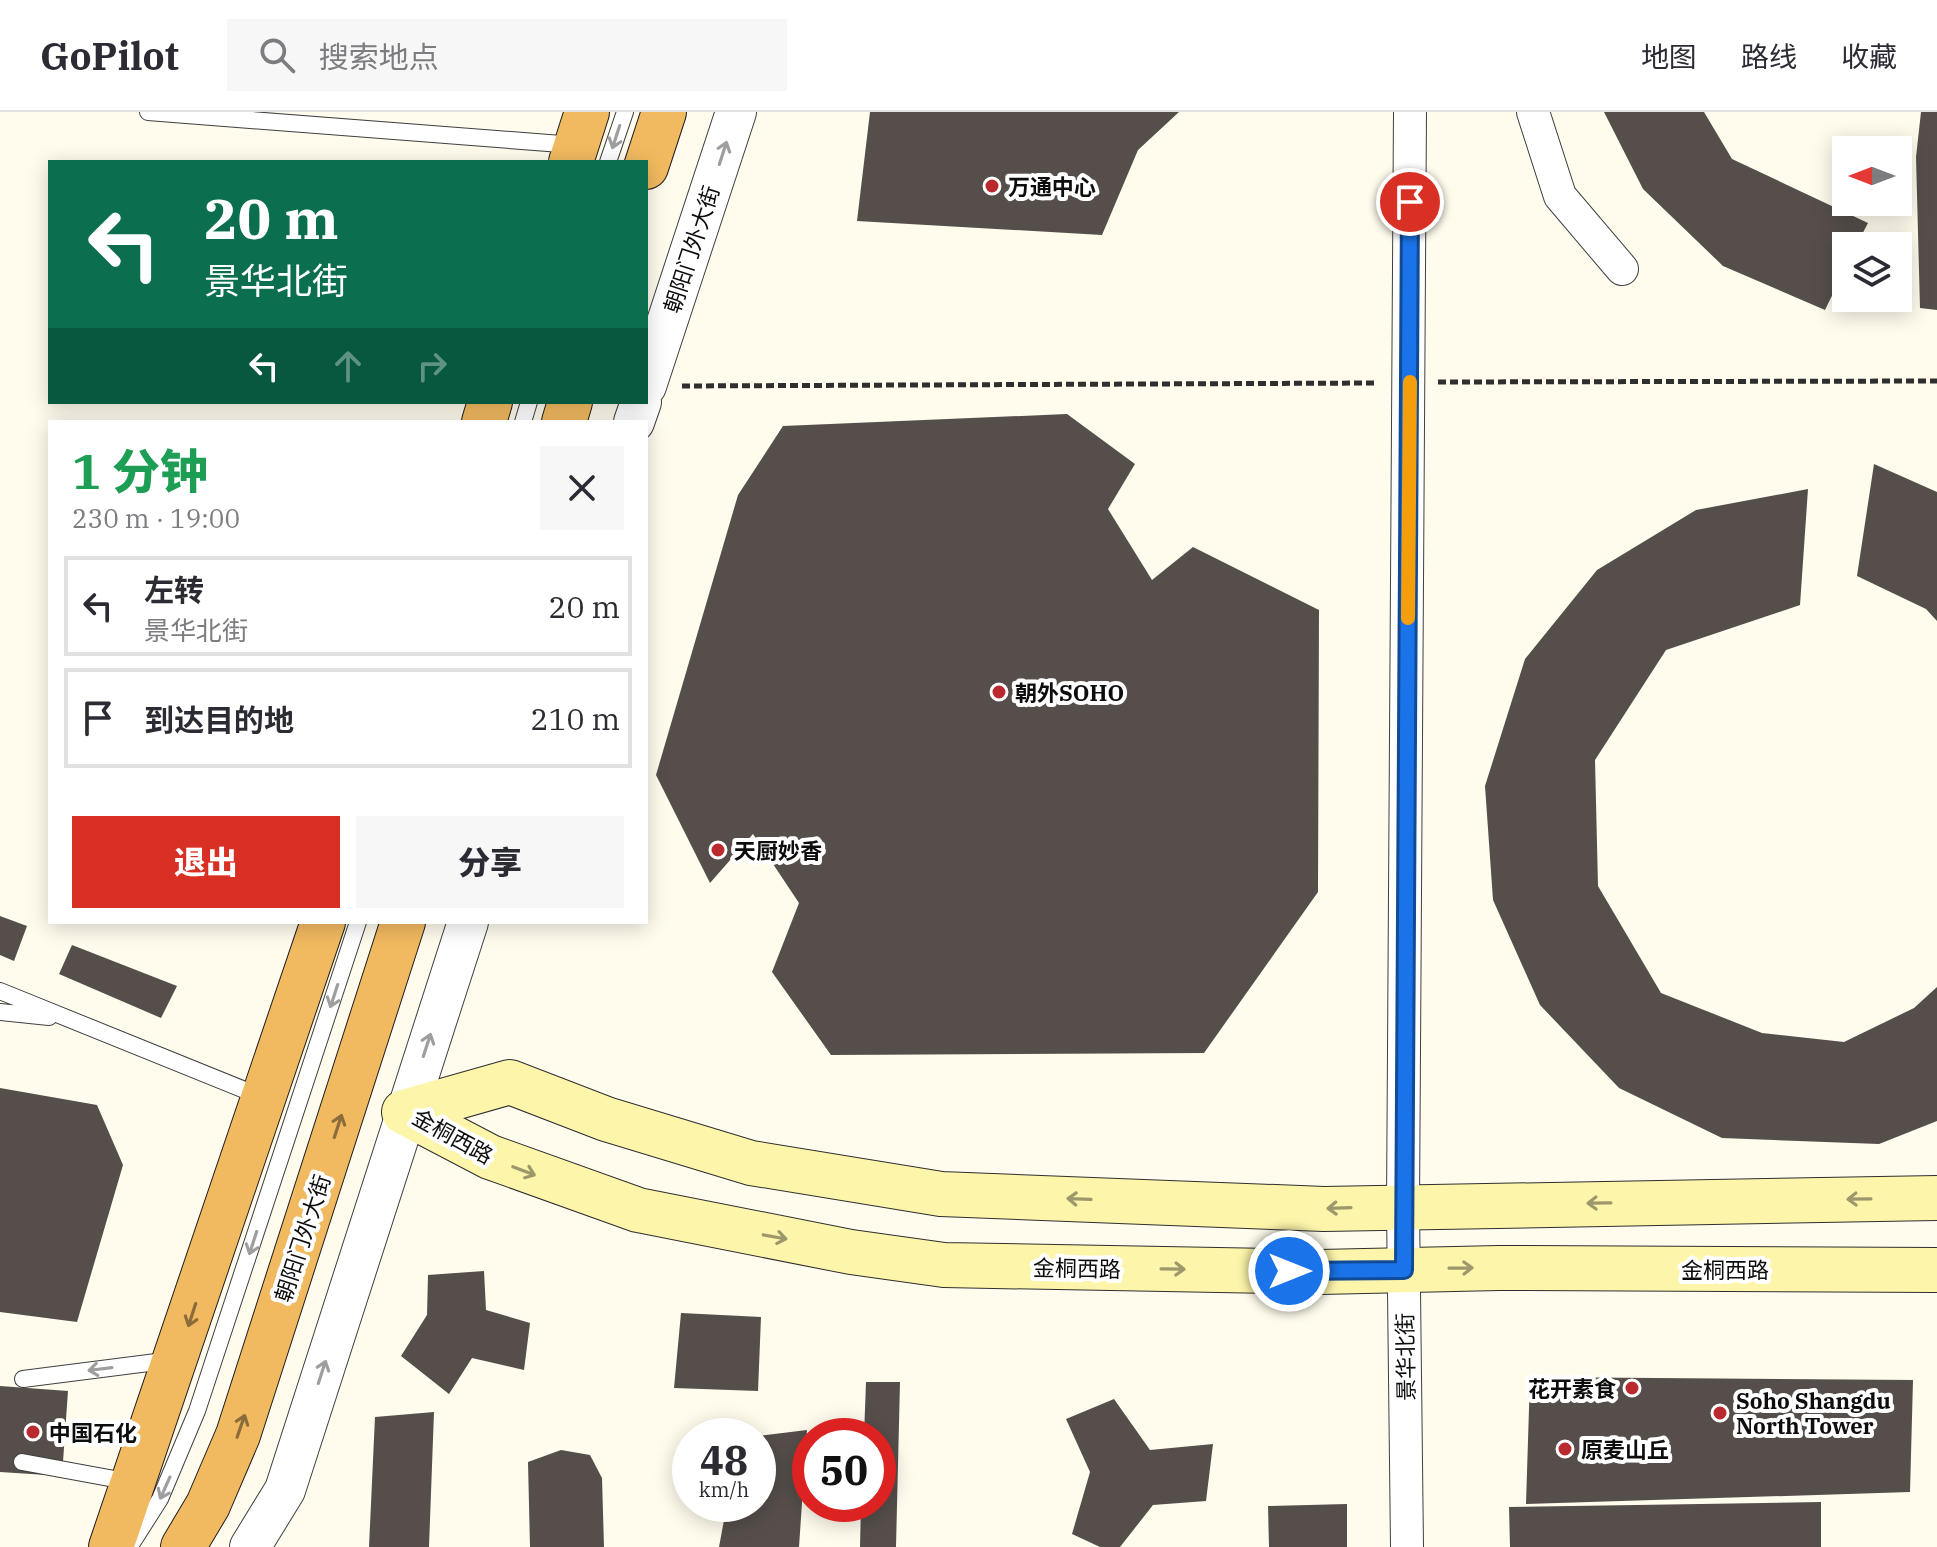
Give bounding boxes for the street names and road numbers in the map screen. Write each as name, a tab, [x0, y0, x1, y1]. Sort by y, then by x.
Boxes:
street label: 朝阳门外大街	[657, 182, 725, 316]
street label: 金桐西路	[407, 1102, 499, 1170]
street label: 朝阳门外大街	[268, 1171, 336, 1305]
street label: 金桐西路	[1033, 1253, 1121, 1283]
street label: 金桐西路	[1681, 1255, 1769, 1284]
street label: 景华北街	[1390, 1313, 1420, 1401]

